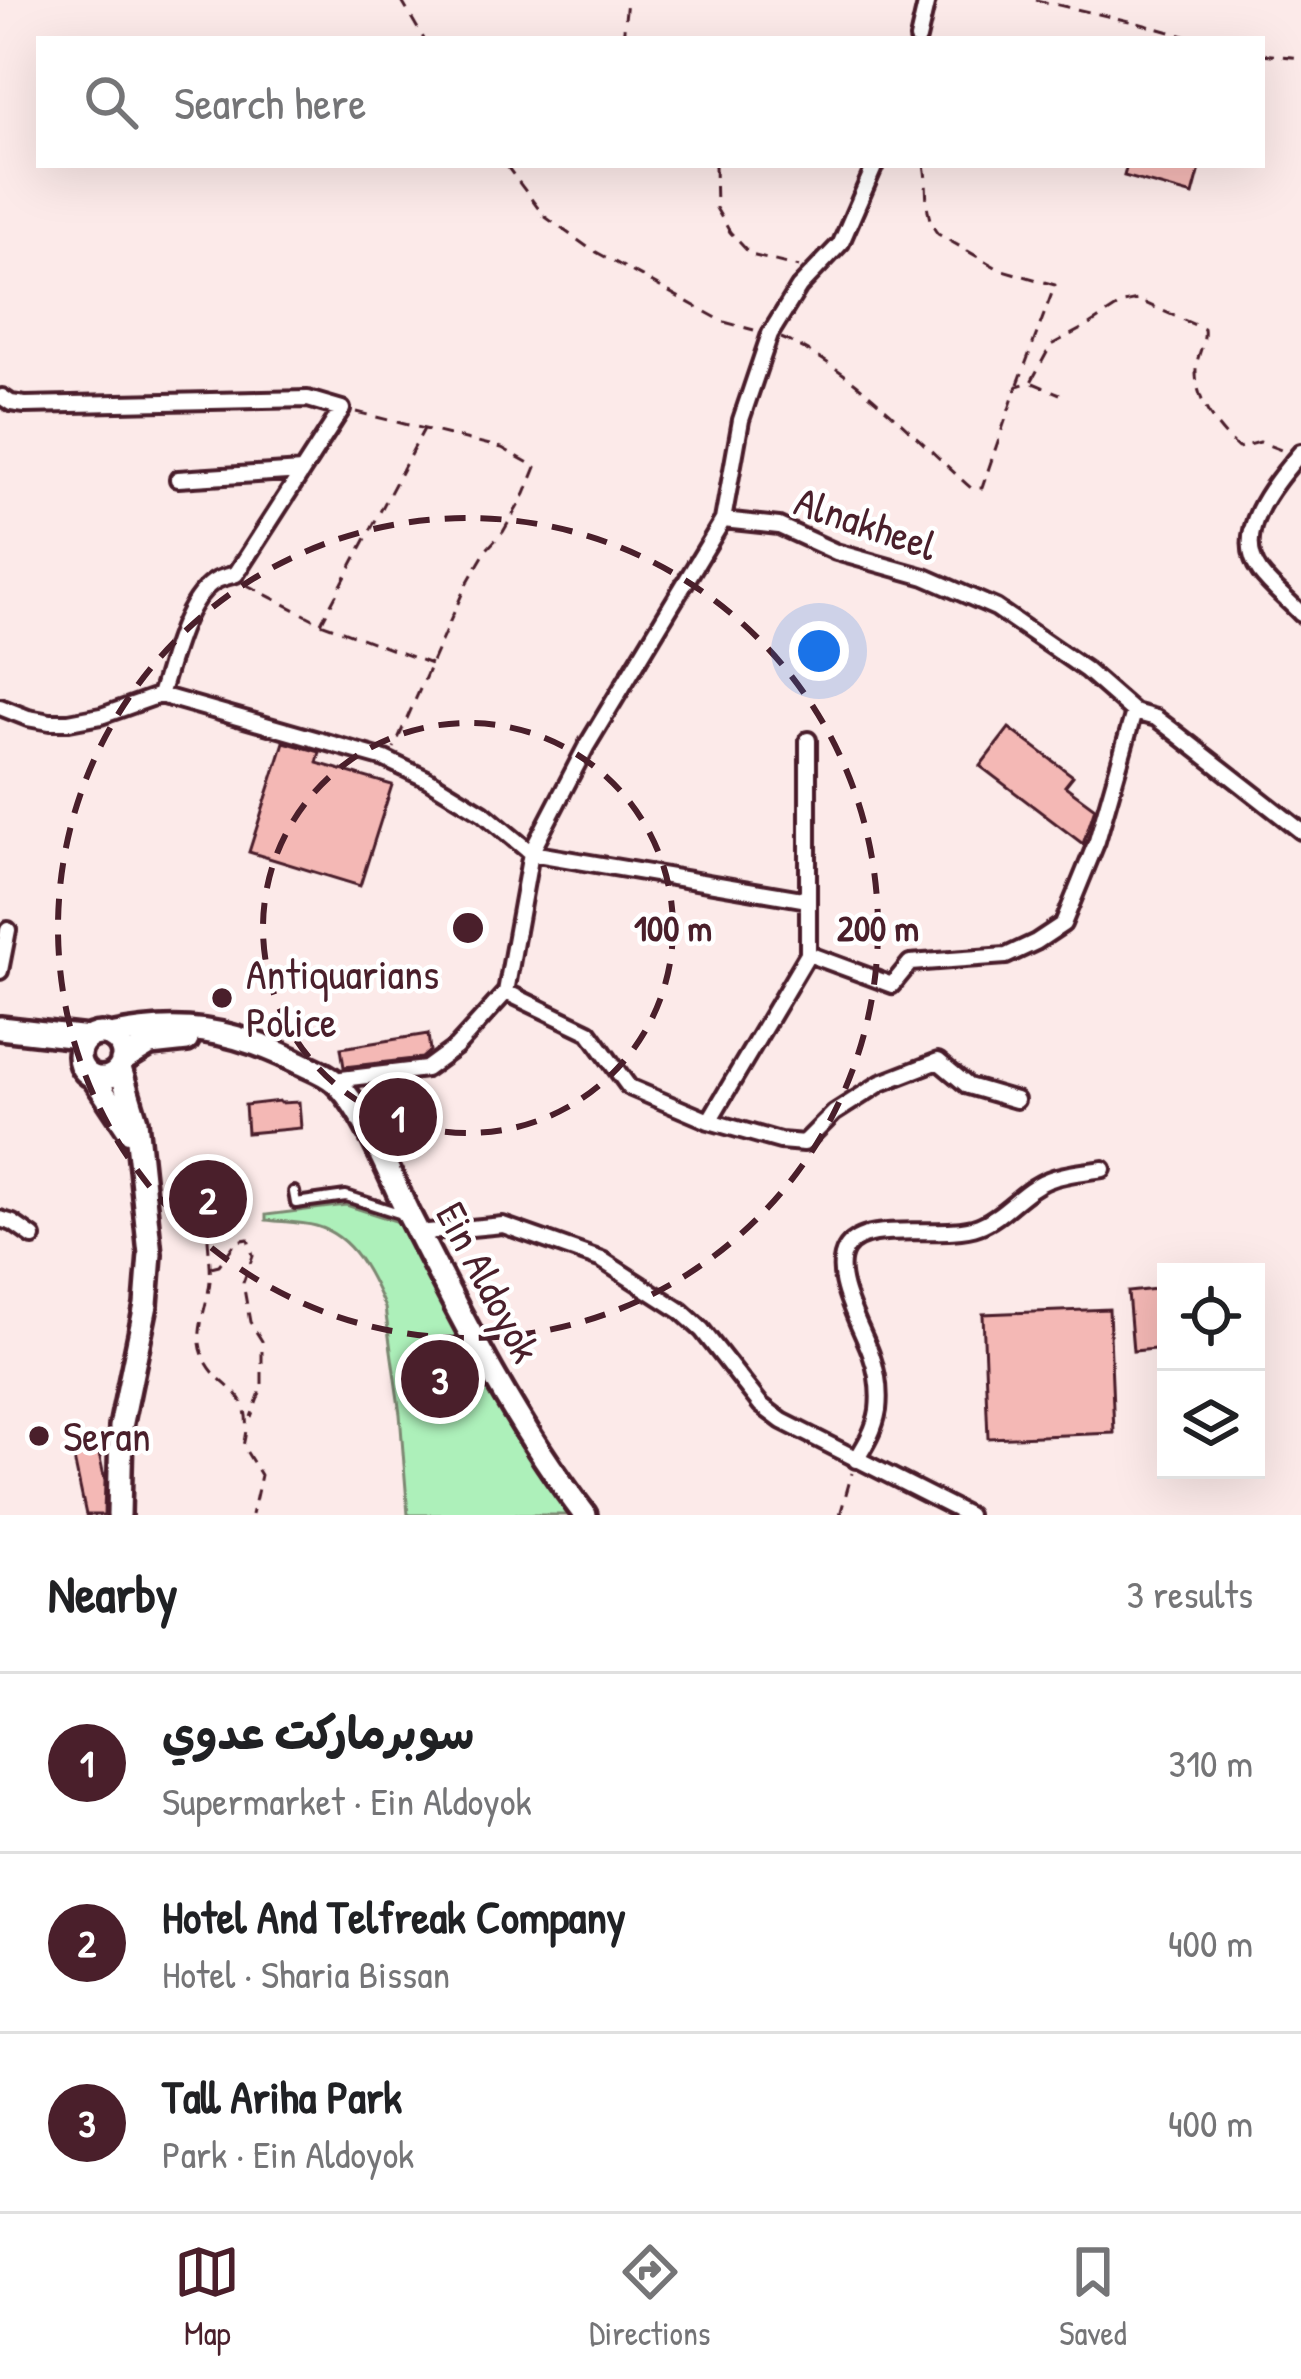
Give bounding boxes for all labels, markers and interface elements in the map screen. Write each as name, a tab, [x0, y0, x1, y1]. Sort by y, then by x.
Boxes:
search box	[36, 36, 1265, 168]
icon: search	[78, 69, 144, 135]
text: Search here	[174, 72, 366, 133]
street label: Alnakheel	[787, 472, 946, 574]
your location	[789, 621, 849, 681]
text: 100 m	[634, 903, 712, 952]
text: 200 m	[837, 903, 919, 952]
centre of rings	[447, 907, 489, 949]
place label: Antiquarians Police	[246, 945, 439, 1050]
marker: Antiquarians Police	[209, 985, 235, 1011]
pin: 1	[359, 1072, 437, 1162]
pin: 2	[169, 1154, 247, 1244]
street label: Ein Aldoyok	[423, 1192, 555, 1372]
map controls	[1157, 1263, 1265, 1479]
button: locate	[1157, 1263, 1265, 1371]
pin: 3	[401, 1334, 479, 1424]
button: layers	[1157, 1371, 1265, 1479]
place label: Seran	[63, 1407, 151, 1464]
marker: Seran	[26, 1423, 52, 1449]
text: Nearby	[48, 1559, 178, 1628]
text: 3 results	[1127, 1567, 1253, 1620]
text: سوبرماركت عدوي	[162, 1702, 475, 1763]
text: 1	[80, 1736, 94, 1789]
text: 310 m	[1168, 1736, 1253, 1789]
text: Supermarket · Ein Aldoyok	[162, 1774, 532, 1827]
text: Hotel And Telfreak Company	[162, 1886, 626, 1947]
text: 2	[78, 1916, 96, 1969]
text: 400 m	[1168, 1916, 1253, 1969]
text: Hotel · Sharia Bissan	[162, 1947, 450, 2000]
text: Tall Ariha Park	[162, 2066, 402, 2127]
text: 3	[78, 2096, 96, 2149]
text: 400 m	[1168, 2096, 1253, 2149]
text: Park · Ein Aldoyok	[162, 2127, 414, 2180]
tab: Map	[174, 2239, 240, 2355]
tab: Directions	[589, 2239, 711, 2355]
tab: Saved	[1059, 2239, 1127, 2355]

